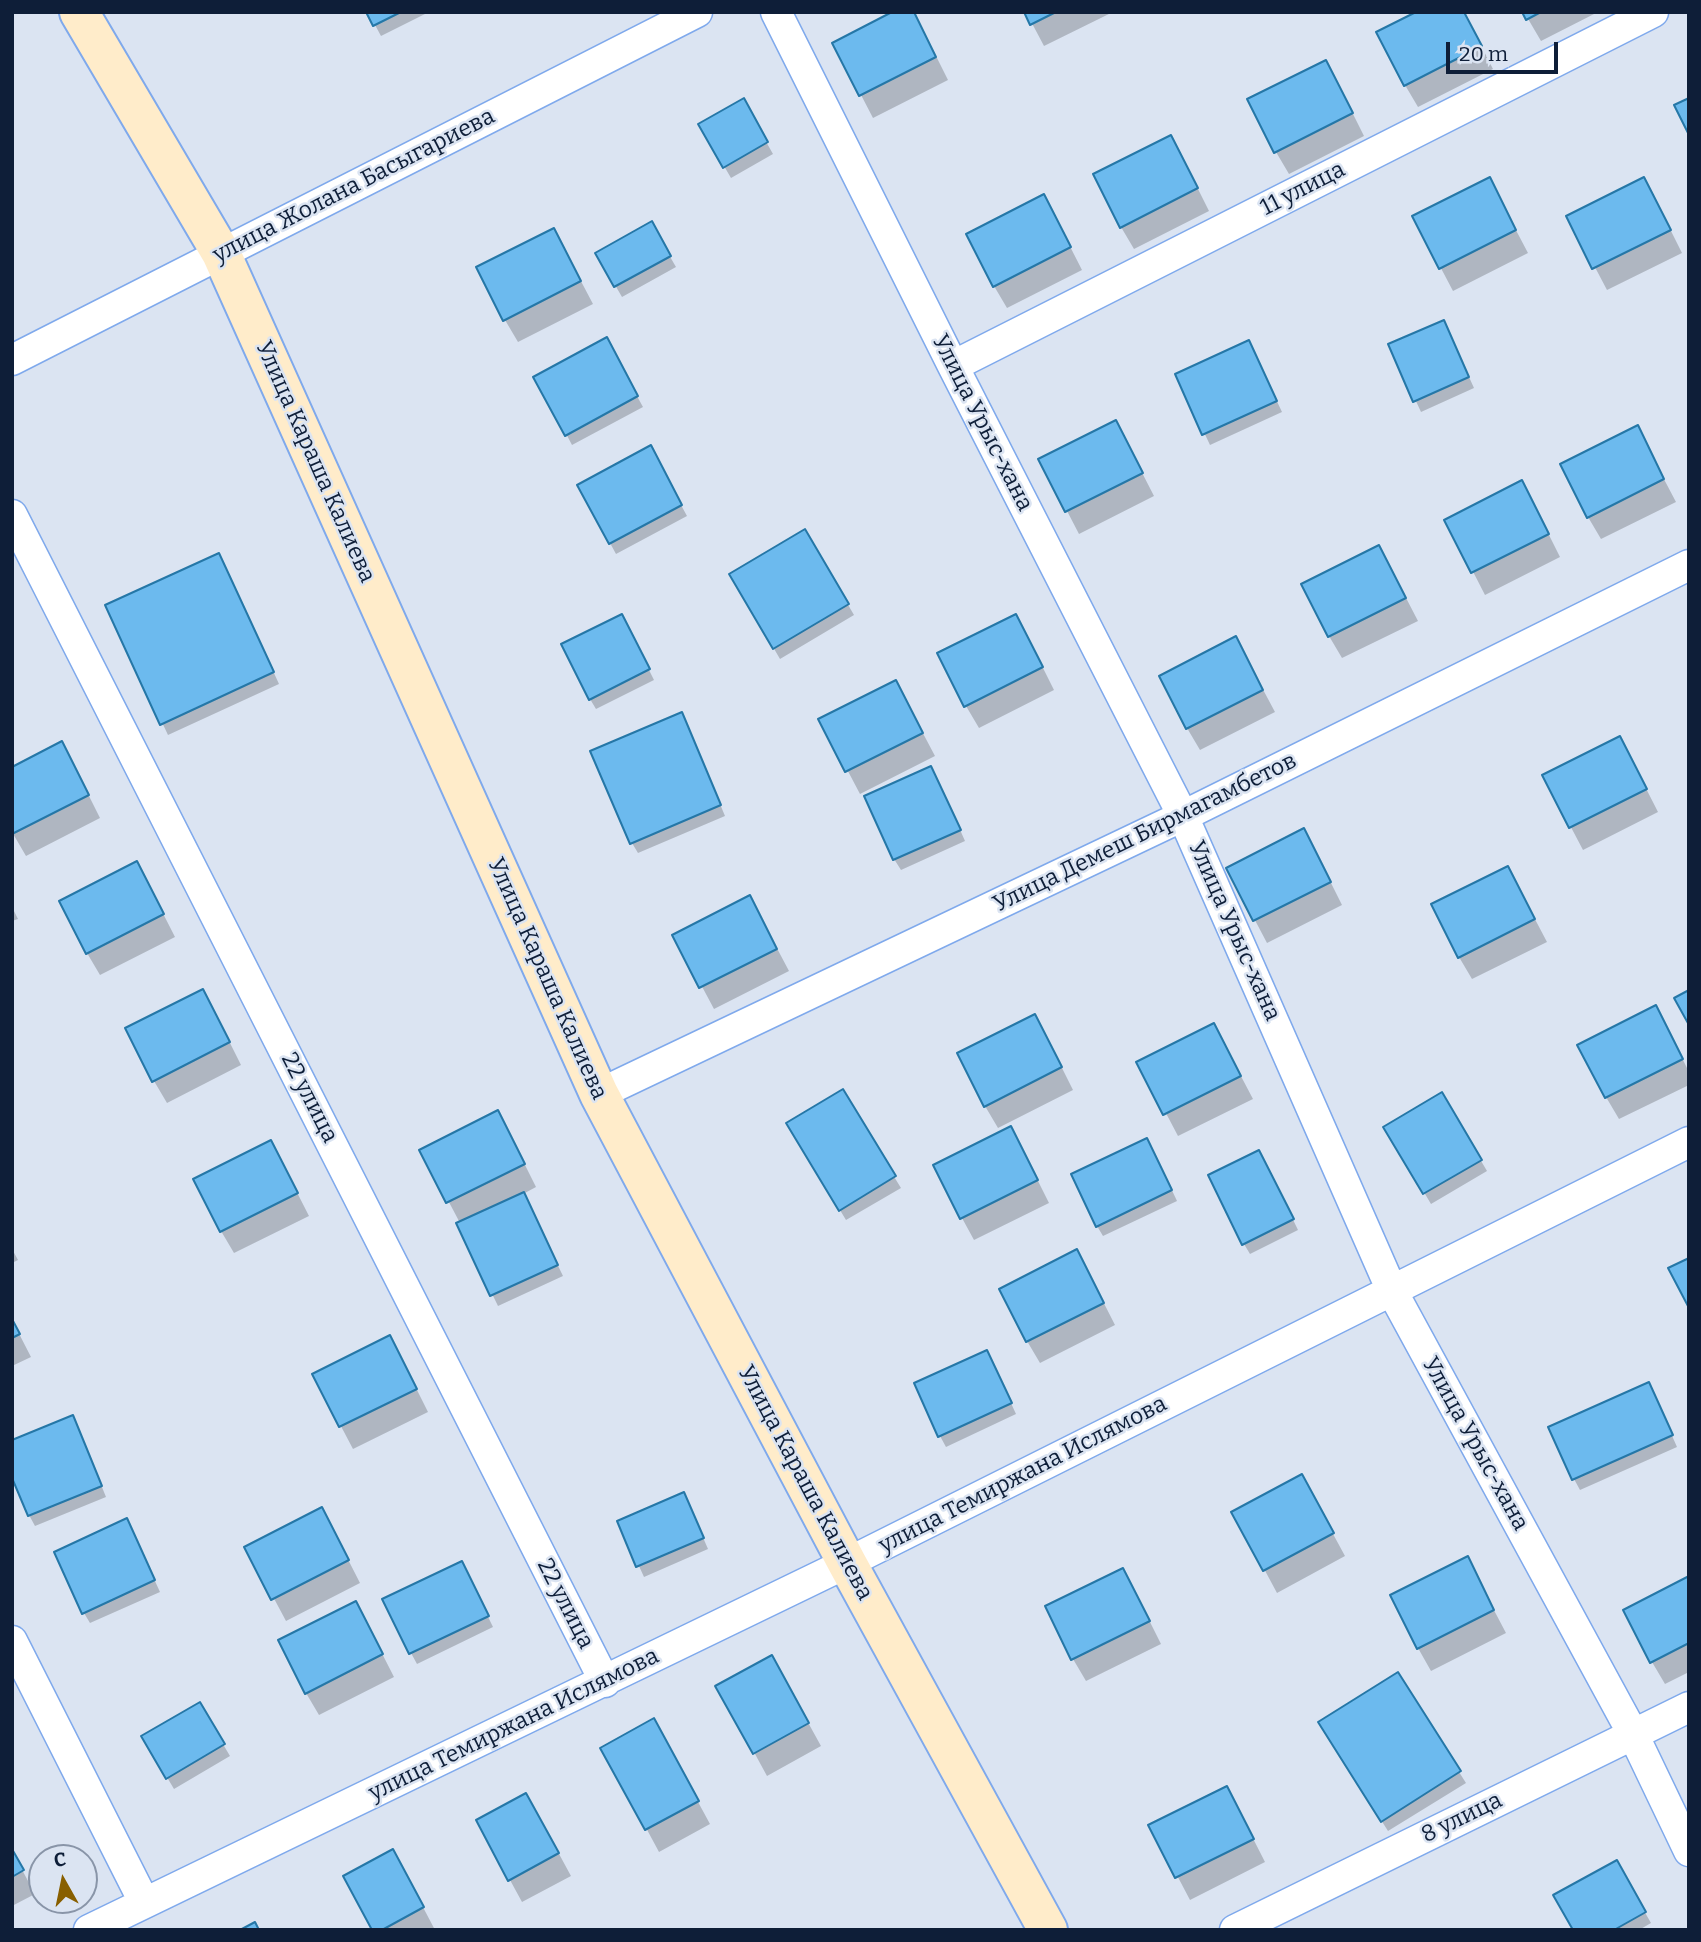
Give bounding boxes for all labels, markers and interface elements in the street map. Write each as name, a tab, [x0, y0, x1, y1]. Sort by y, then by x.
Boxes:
scale bar	[1449, 28, 1561, 72]
text: 20 m	[1459, 41, 1508, 67]
street label: улица Жолана Басыгариева	[208, 103, 500, 269]
street label: 11 улица	[1256, 156, 1350, 222]
street label: Улица Урыс-хана	[926, 330, 1038, 516]
street label: Улица Караша Калиева	[249, 337, 381, 587]
street label: Улица Демеш Бирмагамбетов	[989, 747, 1301, 919]
street label: Улица Урыс-хана	[1182, 837, 1286, 1025]
street label: Улица Караша Калиева	[481, 854, 613, 1104]
street label: 22 улица	[275, 1048, 343, 1148]
street label: Улица Урыс-хана	[1416, 1352, 1534, 1536]
street label: Улица Караша Калиева	[731, 1361, 879, 1605]
street label: улица Темиржана Ислямова	[875, 1390, 1171, 1560]
street label: 22 улица	[531, 1554, 599, 1654]
street label: улица Темиржана Ислямова	[364, 1643, 664, 1807]
street label: 8 улица	[1417, 1787, 1507, 1849]
north arrow	[28, 1844, 98, 1914]
text: С	[52, 1847, 68, 1872]

